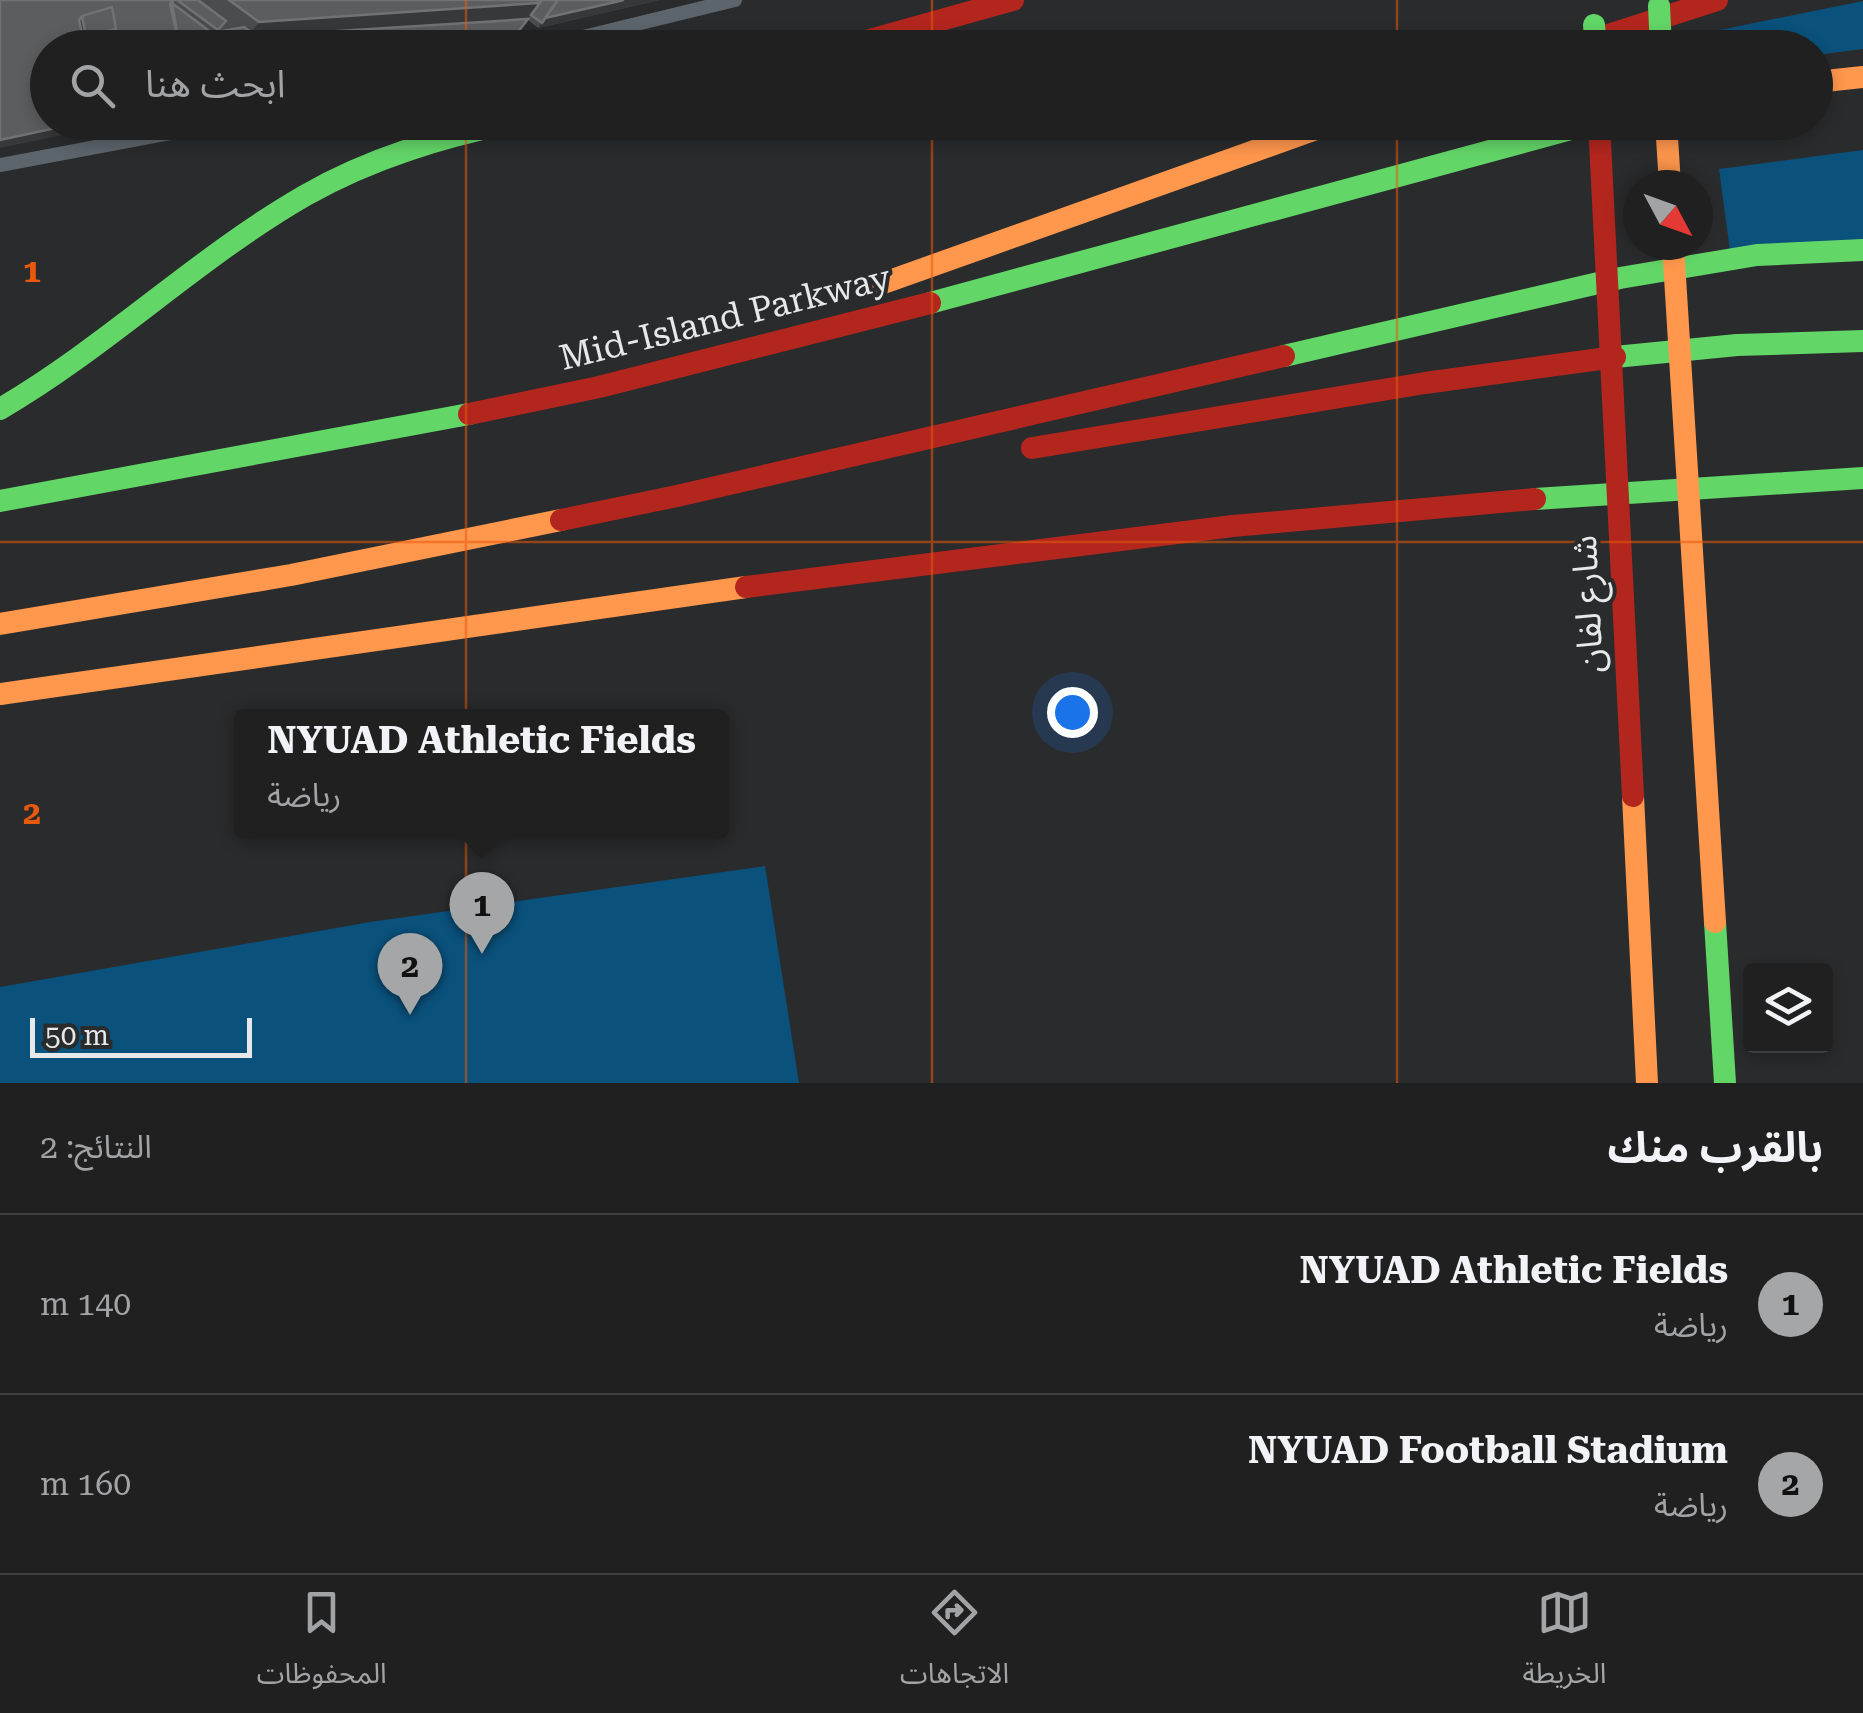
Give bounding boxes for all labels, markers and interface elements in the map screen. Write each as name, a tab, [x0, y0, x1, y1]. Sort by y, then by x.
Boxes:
search box	[30, 30, 1833, 140]
icon: search	[65, 58, 120, 113]
text: ابحث هنا	[145, 62, 286, 106]
north arrow	[1623, 170, 1713, 260]
text: 1	[23, 252, 41, 290]
street label: Mid-Island Parkway	[555, 257, 895, 379]
street label: شارع لفان	[1564, 534, 1617, 674]
your location	[1047, 687, 1098, 738]
popup	[234, 709, 729, 839]
text: NYUAD Athletic Fields	[267, 718, 696, 762]
text: رياضة	[267, 776, 341, 814]
text: 2	[23, 794, 41, 832]
pin: 1	[450, 872, 514, 954]
pin: 2	[378, 932, 442, 1015]
map controls	[1743, 963, 1833, 1053]
button: layers	[1743, 963, 1833, 1053]
scale bar	[30, 1013, 252, 1058]
text: 50 m	[45, 1019, 109, 1052]
text: بالقرب منك	[1608, 1123, 1823, 1172]
text: النتائج: 2	[40, 1128, 152, 1166]
text: NYUAD Athletic Fields	[1299, 1248, 1728, 1292]
text: 140 m	[40, 1285, 131, 1323]
text: 1	[1782, 1285, 1799, 1323]
text: رياضة	[1654, 1306, 1728, 1344]
text: NYUAD Football Stadium	[1248, 1428, 1728, 1472]
text: 160 m	[40, 1465, 131, 1503]
text: 2	[1782, 1465, 1799, 1503]
text: رياضة	[1654, 1486, 1728, 1524]
tab: المحفوظات	[257, 1585, 387, 1704]
tab: الاتجاهات	[900, 1585, 1009, 1704]
tab: الخريطة	[1522, 1585, 1606, 1704]

